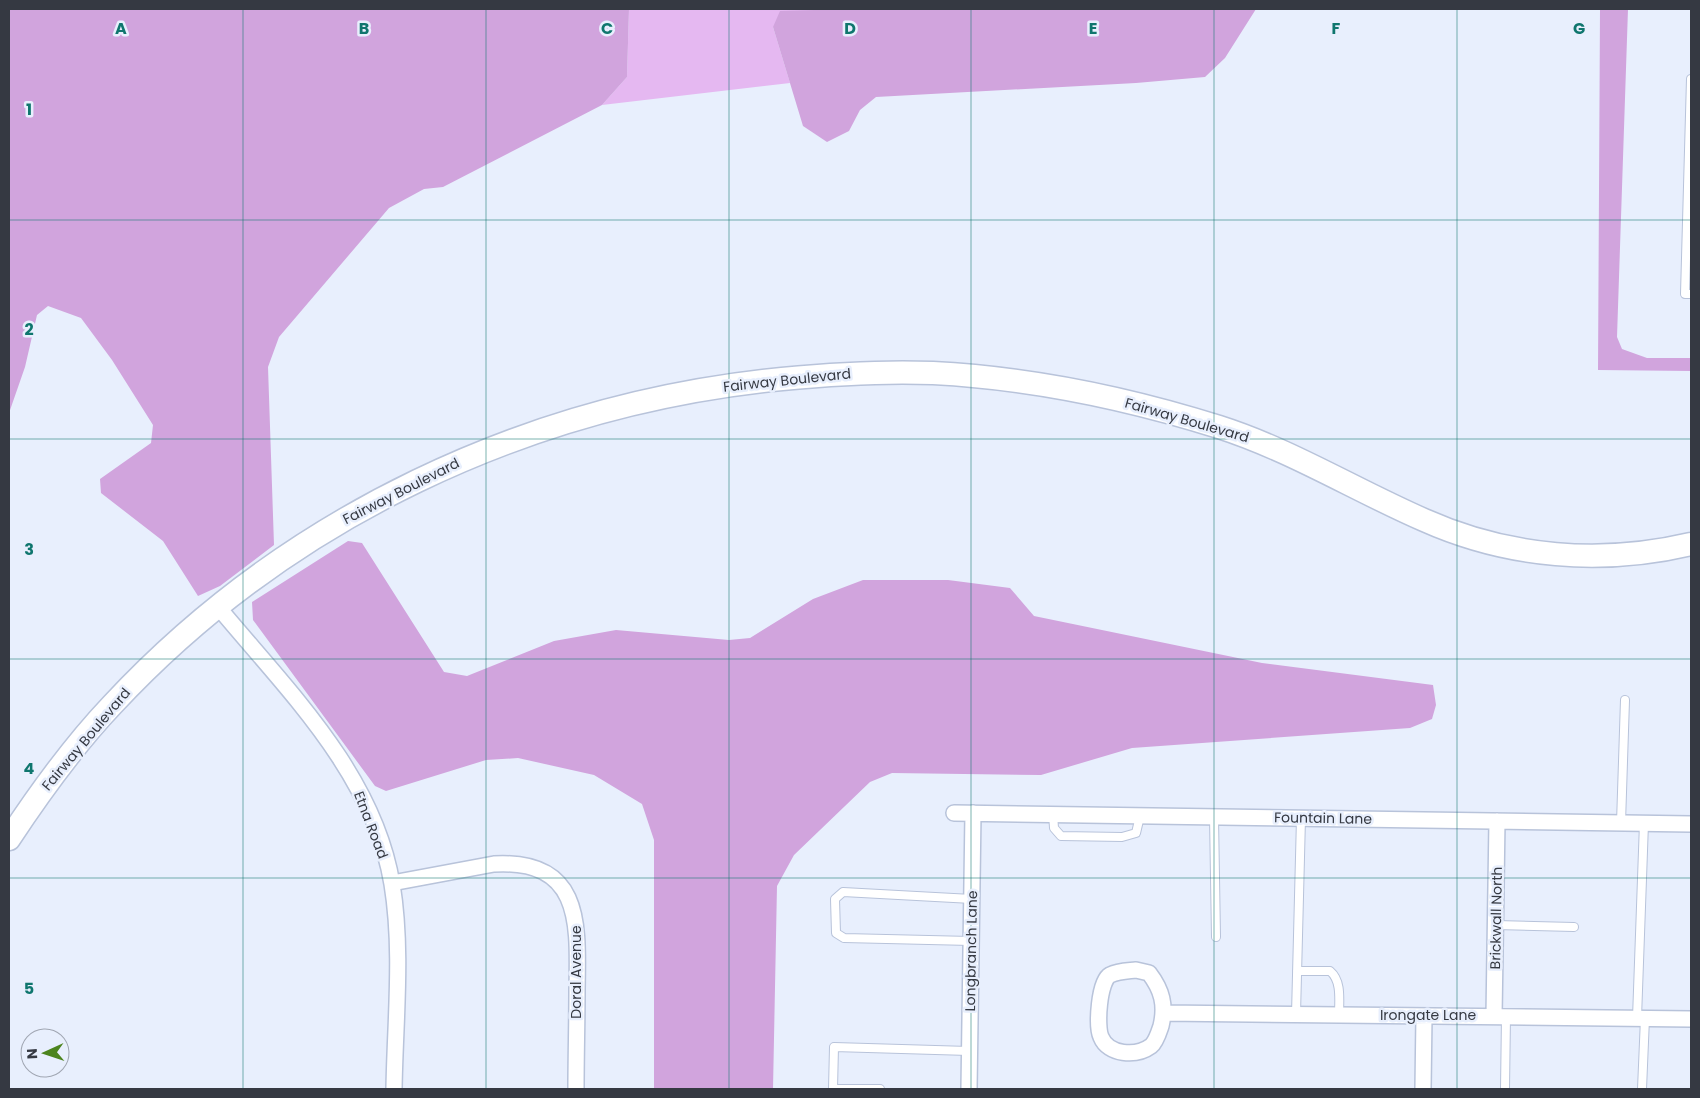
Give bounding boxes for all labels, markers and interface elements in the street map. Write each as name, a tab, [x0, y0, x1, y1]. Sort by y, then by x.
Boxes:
text: A	[115, 17, 127, 40]
text: B	[359, 17, 369, 40]
text: C	[601, 17, 613, 40]
text: D	[844, 17, 856, 40]
text: E	[1089, 17, 1097, 40]
text: F	[1332, 17, 1341, 40]
text: G	[1573, 17, 1585, 40]
text: 1	[26, 98, 32, 121]
text: 2	[24, 318, 34, 341]
street label: Fairway Boulevard	[722, 363, 852, 397]
street label: Fairway Boulevard	[1123, 393, 1251, 447]
street label: Fairway Boulevard	[339, 453, 463, 529]
text: 3	[24, 538, 34, 561]
street label: Fairway Boulevard	[37, 683, 135, 795]
text: 4	[24, 757, 35, 780]
street label: Etna Road	[349, 788, 393, 862]
street label: Fountain Lane	[1274, 807, 1372, 829]
street label: Brickwall North	[1485, 867, 1507, 969]
street label: Longbranch Lane	[960, 890, 982, 1012]
street label: Doral Avenue	[566, 925, 586, 1019]
text: 5	[24, 977, 34, 1000]
street label: Irongate Lane	[1380, 1005, 1476, 1025]
north arrow	[20, 1028, 70, 1078]
text: N	[22, 1048, 42, 1059]

